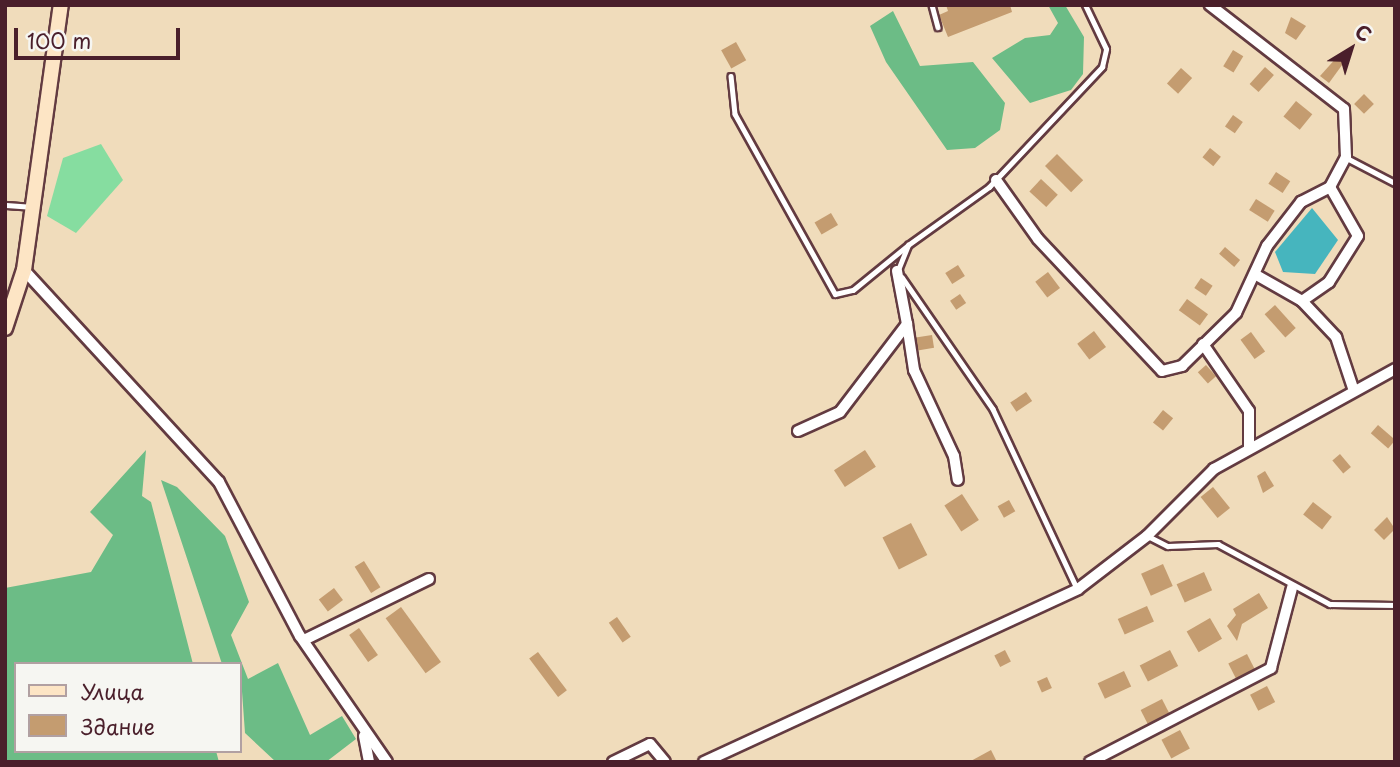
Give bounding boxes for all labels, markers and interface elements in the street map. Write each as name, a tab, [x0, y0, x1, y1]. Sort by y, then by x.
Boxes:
scale bar	[18, 14, 184, 58]
north arrow	[1316, 14, 1386, 84]
text: С	[1350, 17, 1378, 48]
text: 100 m	[27, 24, 91, 56]
legend	[14, 662, 242, 753]
text: Улица	[81, 675, 144, 707]
text: Здание	[81, 710, 155, 742]

